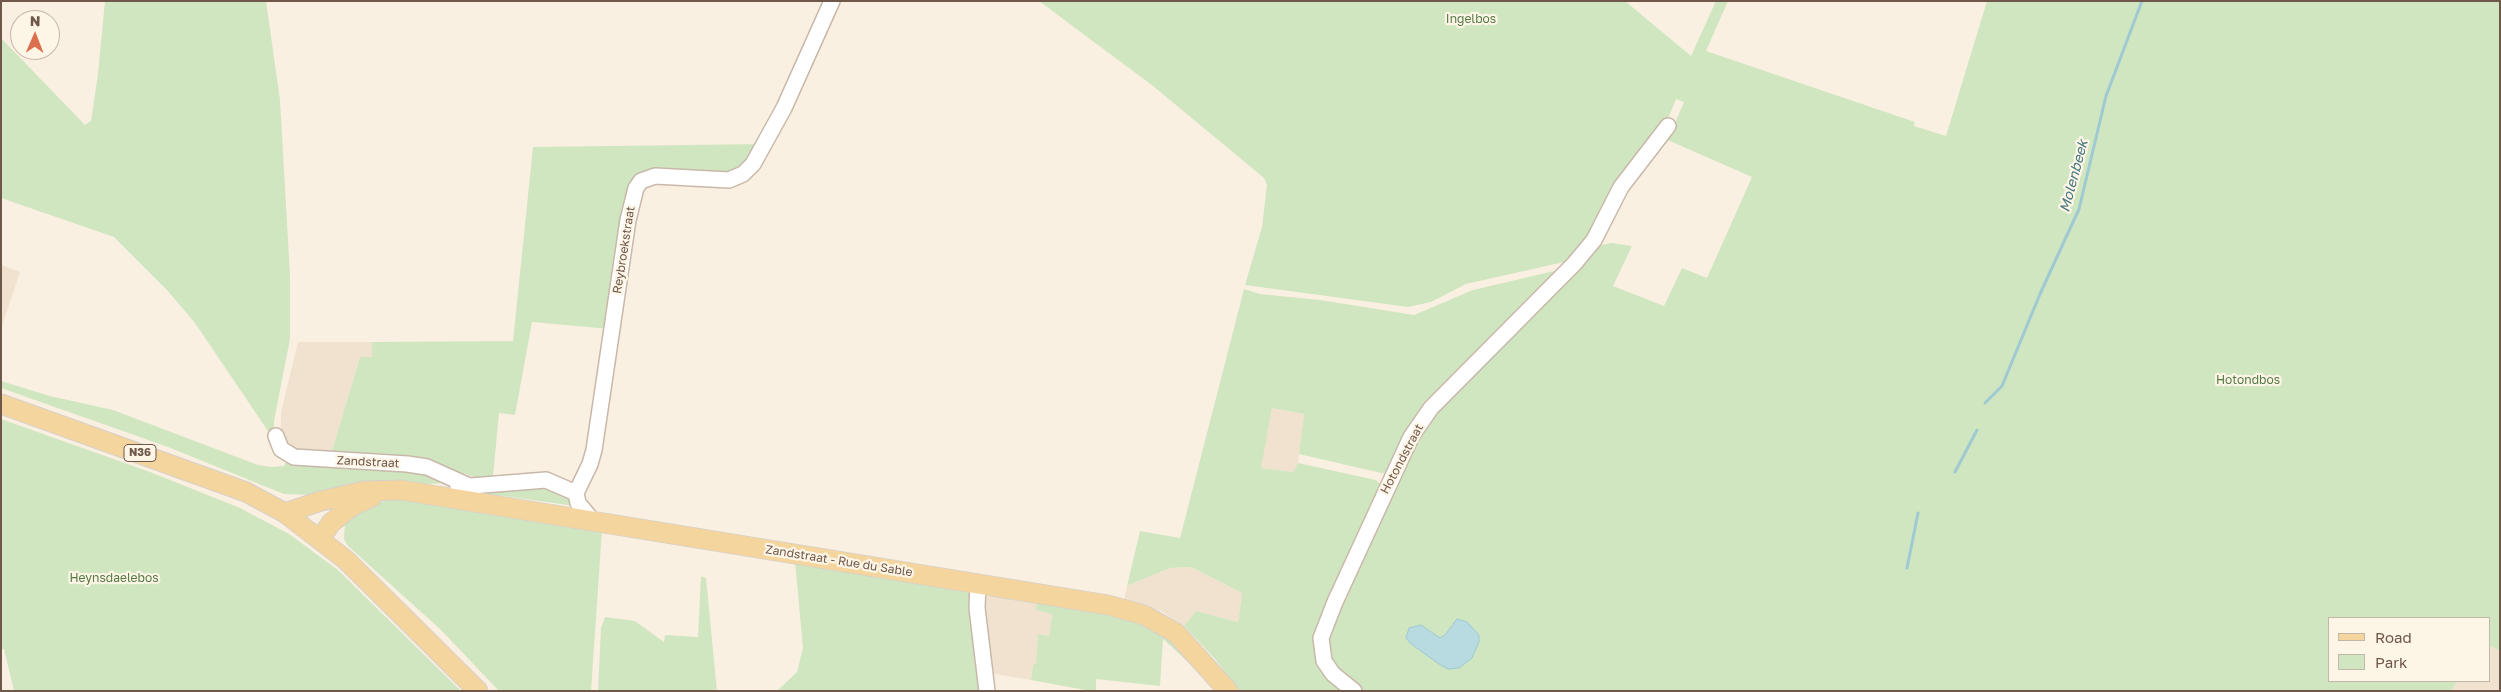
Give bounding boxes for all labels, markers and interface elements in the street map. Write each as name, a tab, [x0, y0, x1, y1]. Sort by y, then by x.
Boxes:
north arrow	[10, 10, 60, 60]
text: N	[30, 12, 41, 29]
park label: Ingelbos	[1446, 12, 1496, 26]
water label: Molenbeek	[2056, 138, 2092, 214]
street label: Reybroekstraat	[610, 205, 638, 295]
park label: Hotondbos	[2216, 373, 2280, 387]
street label: Hotondstraat	[1378, 422, 1426, 496]
road number: N36	[124, 444, 156, 462]
street label: Zandstraat	[336, 453, 400, 471]
street label: Zandstraat - Rue du Sable	[765, 542, 913, 580]
park label: Heynsdaelebos	[69, 571, 159, 585]
legend	[2328, 617, 2491, 682]
text: Road	[2375, 628, 2412, 646]
text: Park	[2375, 653, 2407, 671]

